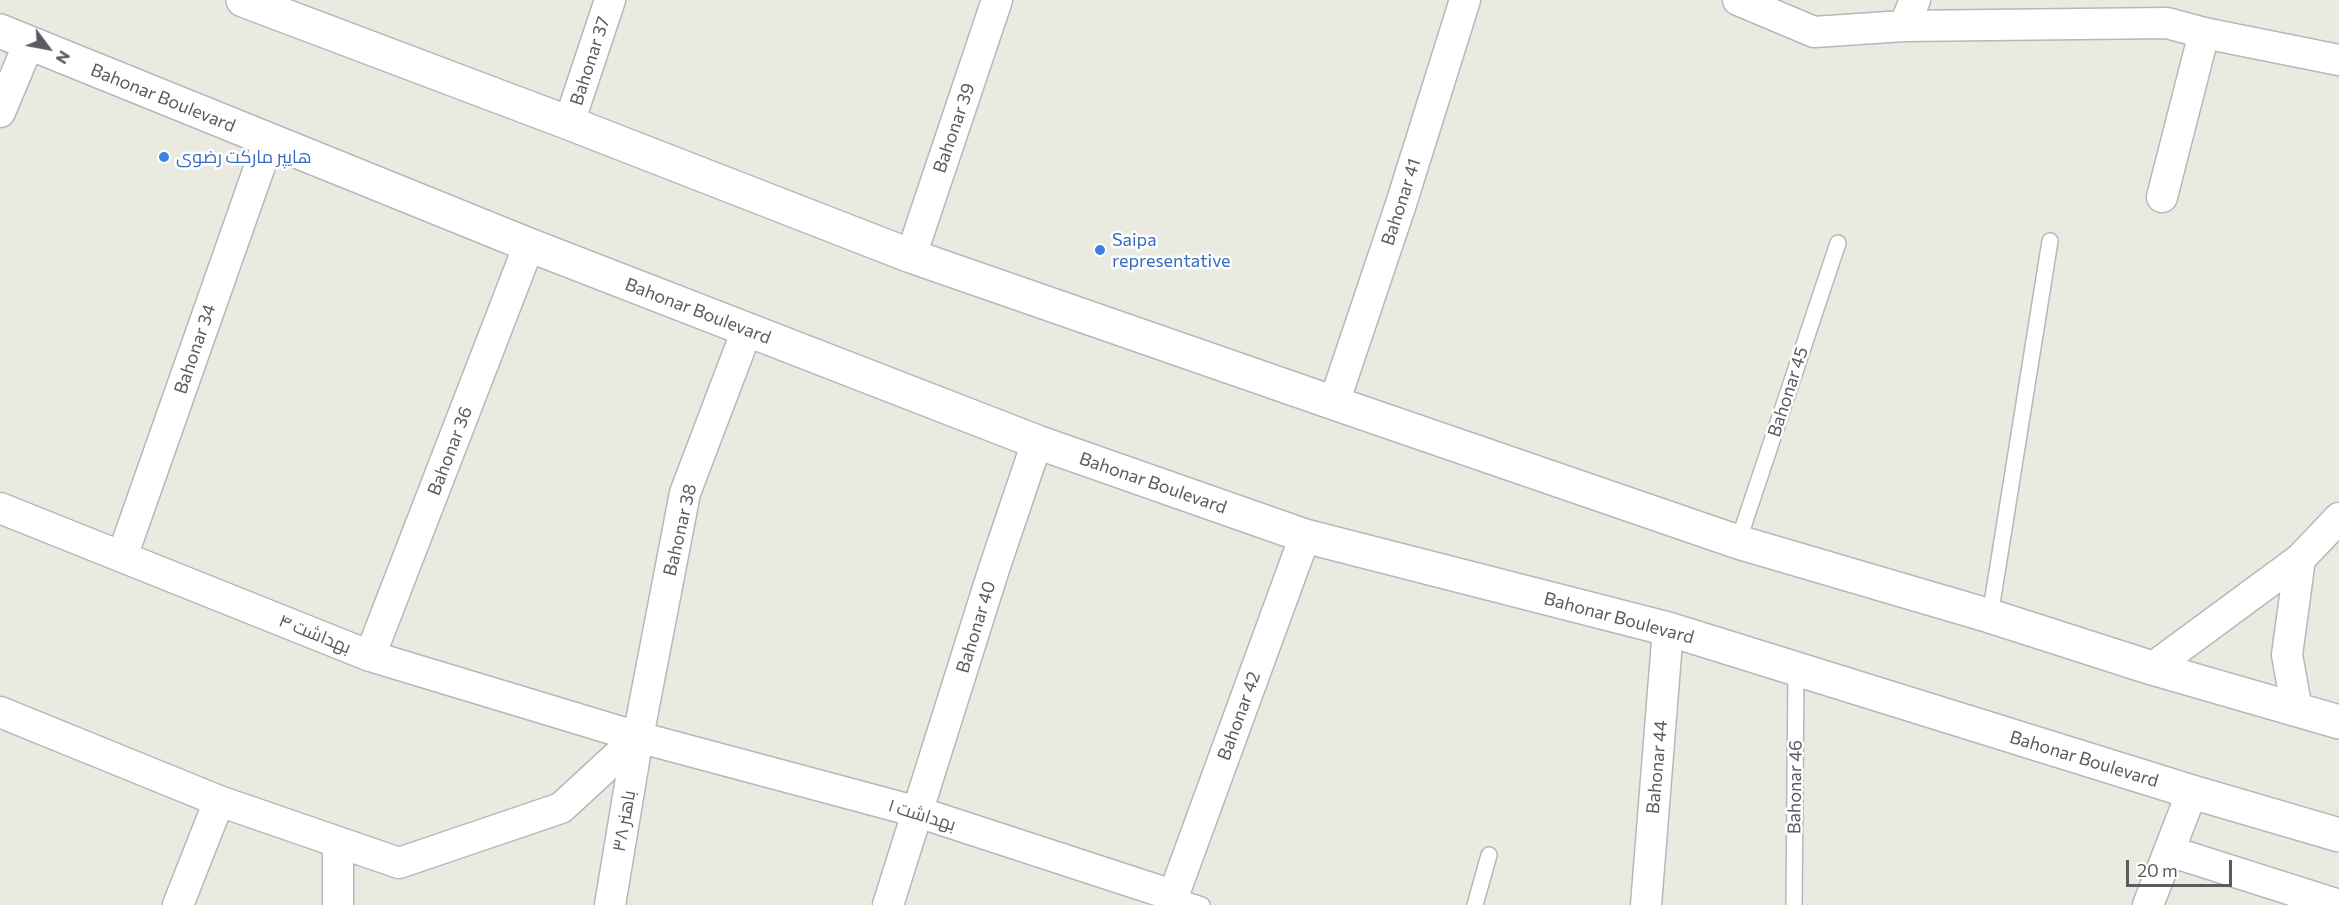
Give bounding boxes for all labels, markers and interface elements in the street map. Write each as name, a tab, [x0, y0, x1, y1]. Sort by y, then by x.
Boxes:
street label: Bahonar 37	[565, 14, 615, 108]
north arrow	[18, 18, 78, 78]
text: N	[52, 48, 75, 68]
street label: Bahonar Boulevard	[87, 59, 239, 137]
street label: Bahonar 39	[929, 80, 979, 176]
place label: هایپر مارکت رضوی	[176, 146, 312, 168]
marker: هایپر مارکت رضوی	[157, 150, 171, 164]
street label: Bahonar 41	[1377, 156, 1425, 248]
place label: Saipa representative	[1112, 229, 1231, 272]
marker: Saipa representative	[1093, 243, 1107, 257]
street label: Bahonar Boulevard	[622, 273, 774, 349]
street label: Bahonar 34	[170, 301, 220, 397]
street label: Bahonar 45	[1763, 344, 1813, 440]
street label: Bahonar 36	[423, 403, 477, 499]
street label: Bahonar Boulevard	[1076, 448, 1230, 518]
street label: Bahonar 38	[659, 482, 701, 578]
street label: Bahonar 40	[952, 578, 1000, 676]
street label: Bahonar Boulevard	[1542, 588, 1696, 648]
street label: بهداشت ۴	[276, 610, 354, 658]
street label: Bahonar 42	[1213, 669, 1265, 763]
street label: Bahonar 44	[1642, 719, 1672, 815]
street label: Bahonar Boulevard	[2007, 726, 2161, 792]
street label: Bahonar 46	[1783, 740, 1807, 834]
street label: باهنر ۳۸	[608, 789, 640, 853]
street label: بهداشت ۱	[885, 794, 959, 836]
scale bar	[2129, 848, 2236, 886]
text: 20 m	[2137, 859, 2178, 881]

